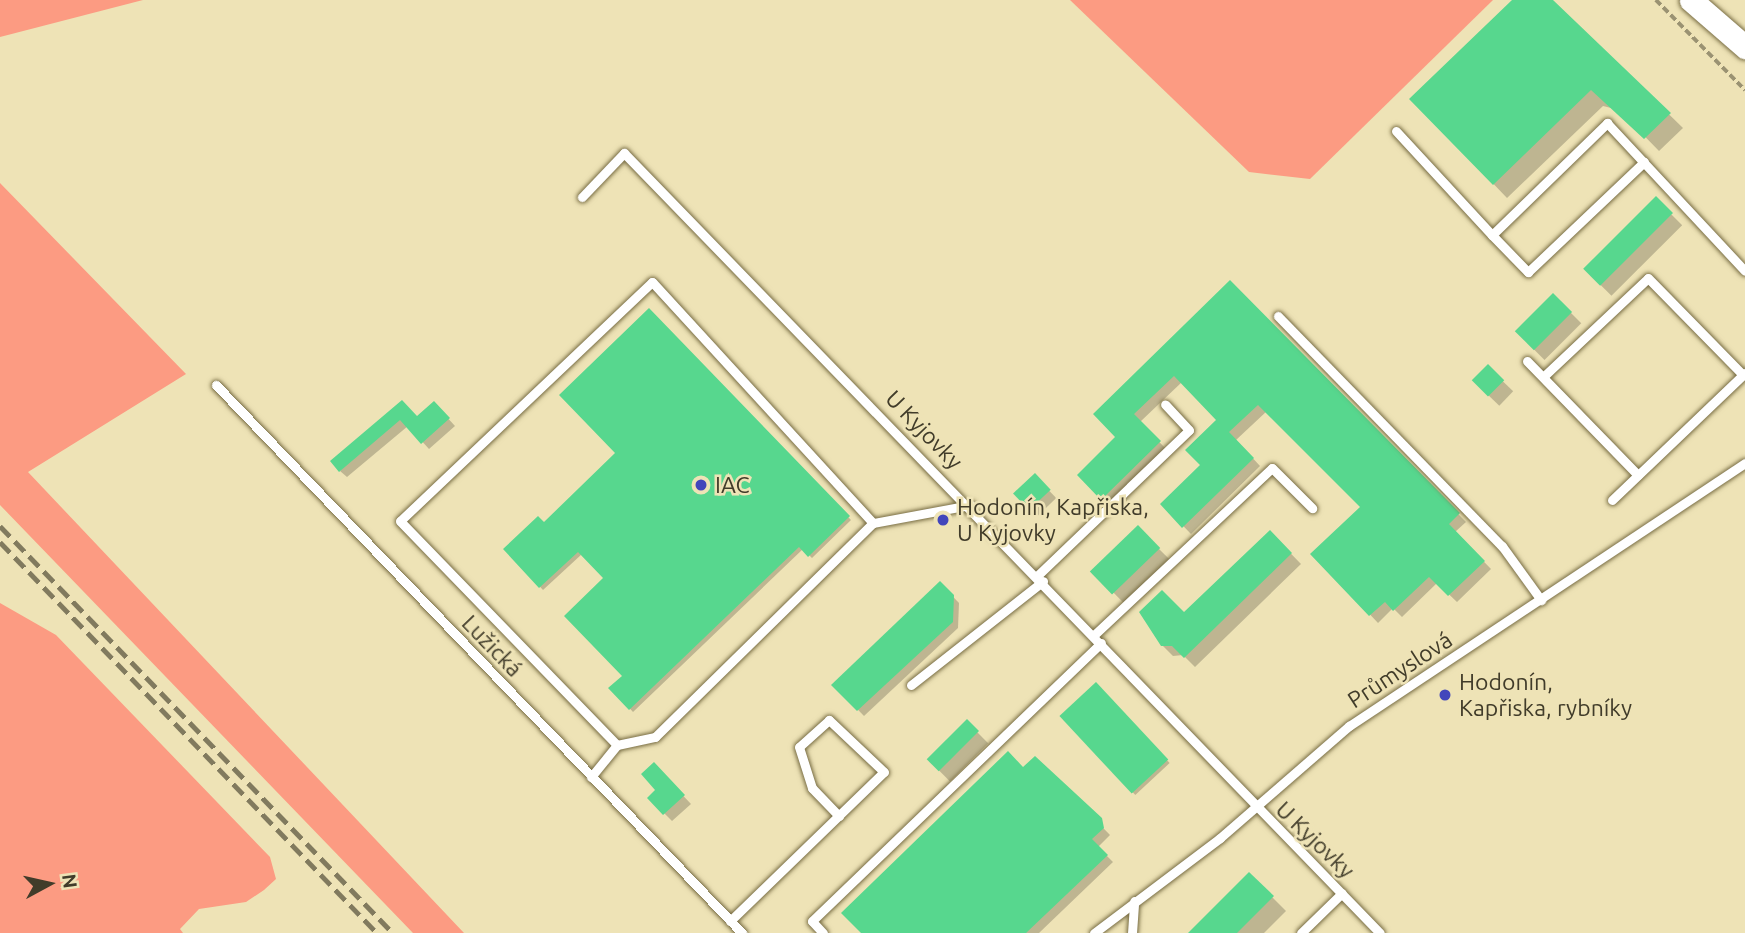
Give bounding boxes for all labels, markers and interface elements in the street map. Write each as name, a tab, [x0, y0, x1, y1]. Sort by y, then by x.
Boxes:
street label: U Kyjovky	[880, 385, 968, 475]
place label: IAC	[715, 471, 750, 499]
marker: IAC	[693, 477, 709, 493]
place label: Hodonín, Kapřiska, U Kyjovky	[957, 493, 1149, 547]
marker: Hodonín, Kapřiska, U Kyjovky	[935, 512, 951, 528]
street label: Lužická	[456, 609, 528, 683]
street label: Průmyslová	[1343, 626, 1457, 714]
place label: Hodonín, Kapřiska, rybníky	[1459, 668, 1632, 722]
marker: Hodonín, Kapřiska, rybníky	[1437, 687, 1453, 703]
street label: U Kyjovky	[1270, 796, 1360, 884]
north arrow	[14, 849, 84, 919]
text: N	[58, 873, 82, 890]

